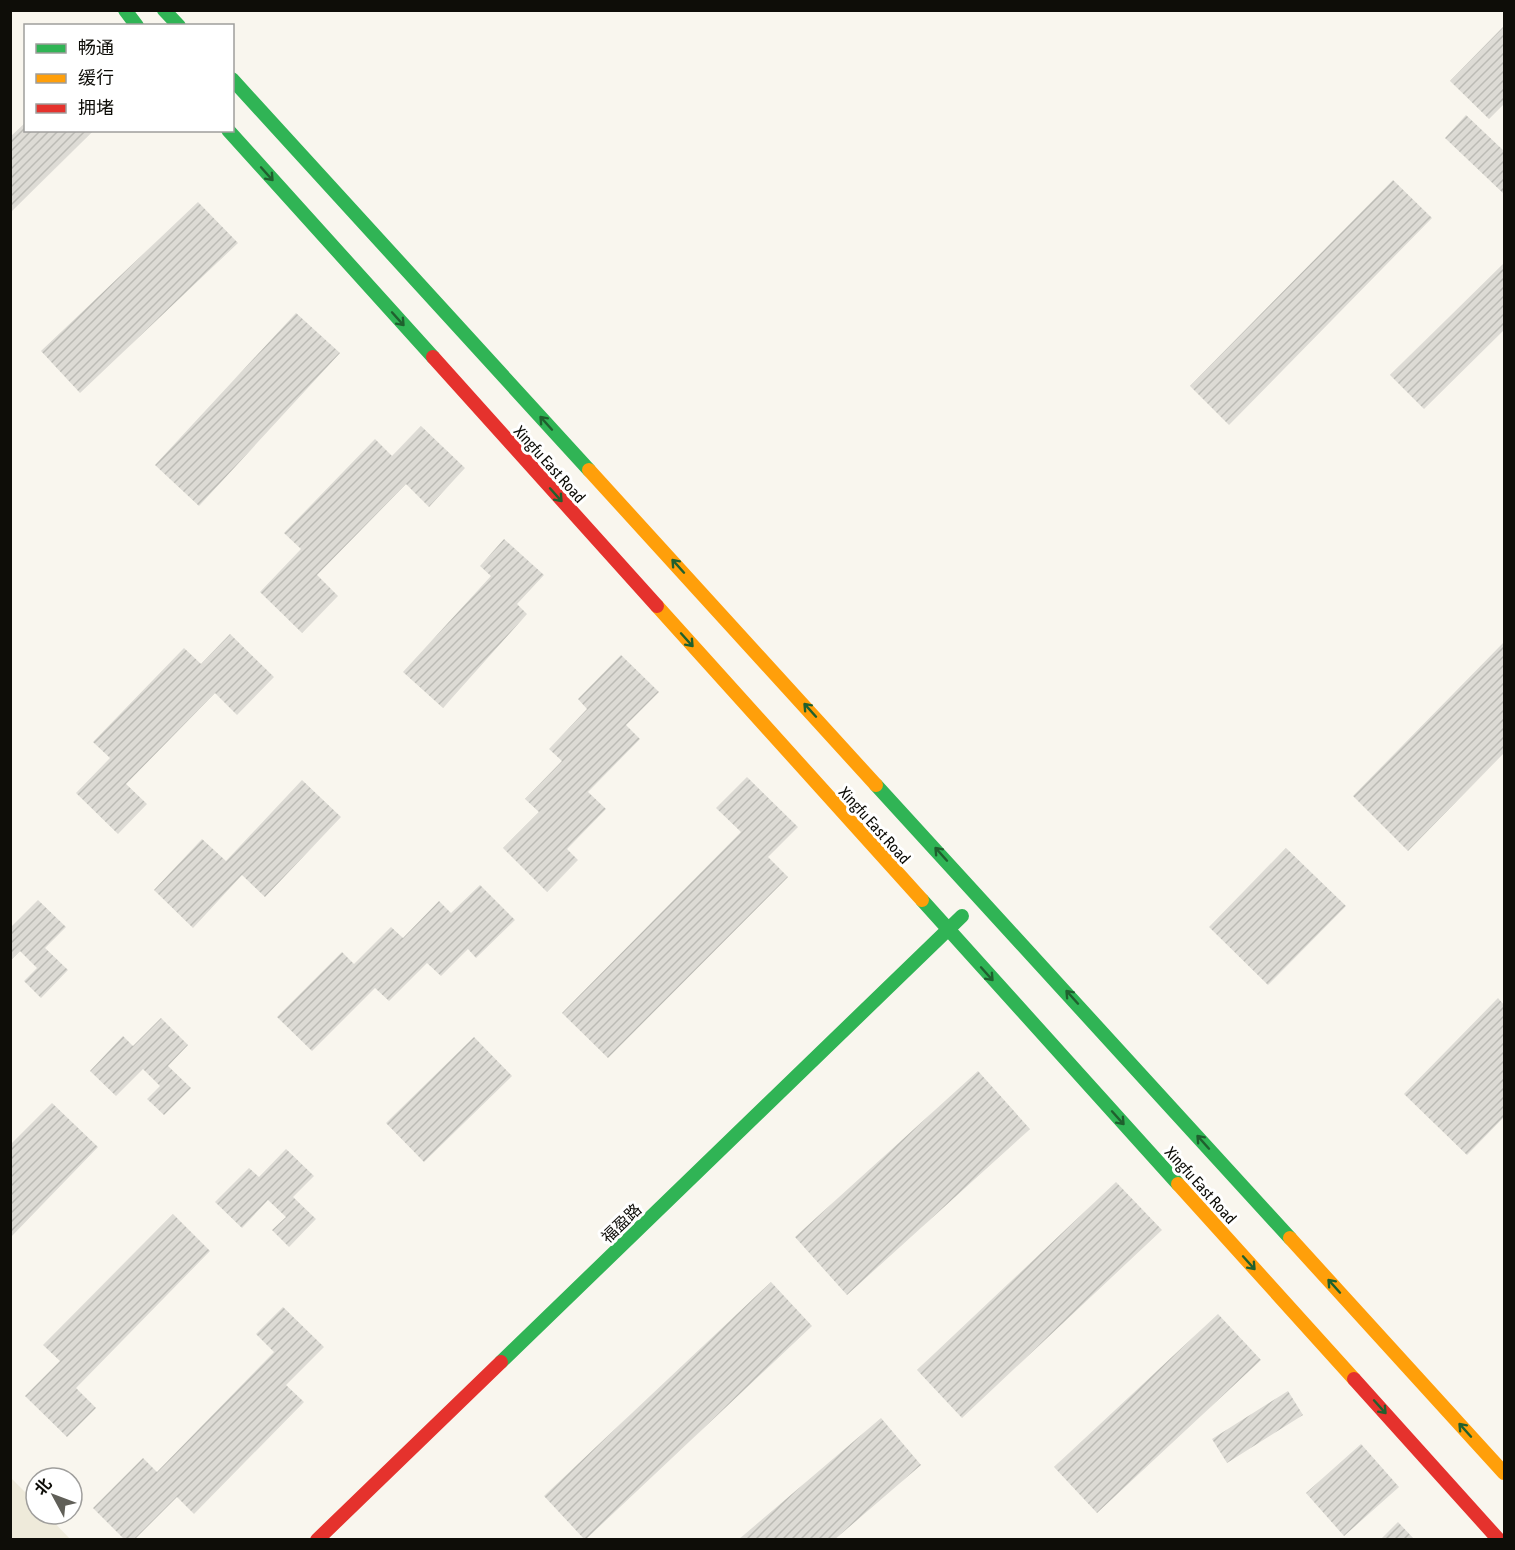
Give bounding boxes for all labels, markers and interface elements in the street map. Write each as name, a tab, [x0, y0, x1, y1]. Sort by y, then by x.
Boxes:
legend	[24, 24, 234, 132]
text: 畅通	[78, 37, 114, 58]
text: 缓行	[78, 67, 114, 88]
text: 拥堵	[78, 97, 114, 118]
one-way arrow	[260, 166, 274, 181]
one-way arrow	[391, 311, 405, 326]
one-way arrow	[539, 415, 554, 430]
street label: Xingfu East Road	[510, 422, 589, 507]
one-way arrow	[549, 487, 563, 502]
one-way arrow	[671, 559, 685, 574]
one-way arrow	[680, 632, 694, 647]
one-way arrow	[803, 703, 817, 718]
street label: Xingfu East Road	[835, 783, 914, 868]
one-way arrow	[934, 847, 948, 862]
one-way arrow	[980, 966, 994, 981]
one-way arrow	[1064, 990, 1079, 1005]
one-way arrow	[1111, 1110, 1125, 1125]
one-way arrow	[1196, 1134, 1210, 1149]
street label: Xingfu East Road	[1161, 1143, 1240, 1228]
street label: 福盈路	[597, 1200, 645, 1246]
one-way arrow	[1242, 1255, 1256, 1270]
one-way arrow	[1327, 1279, 1341, 1294]
one-way arrow	[1373, 1399, 1387, 1414]
one-way arrow	[1458, 1423, 1472, 1438]
north arrow	[24, 1466, 84, 1526]
text: 北	[31, 1474, 55, 1498]

